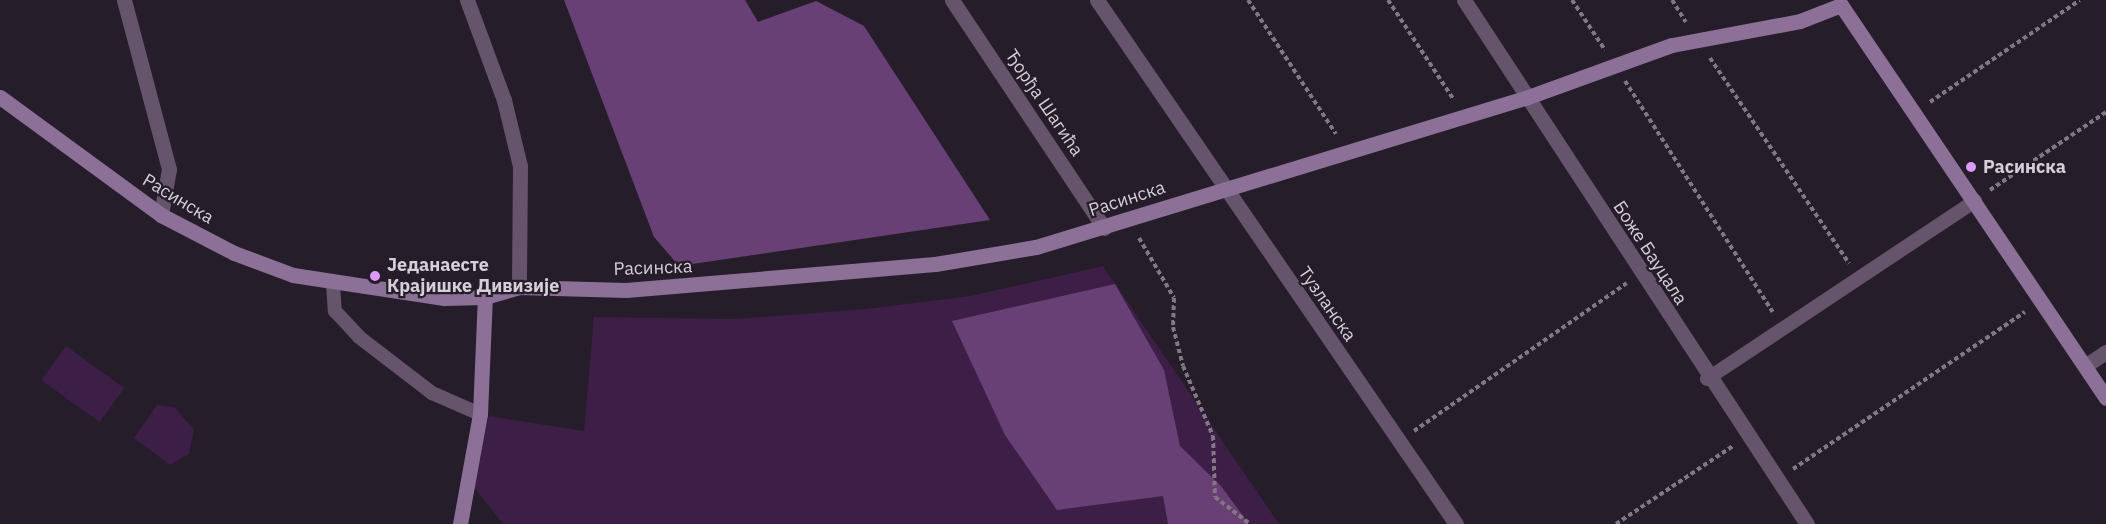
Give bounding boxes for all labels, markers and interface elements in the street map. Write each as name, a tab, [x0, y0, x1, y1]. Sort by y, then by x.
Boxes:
street label: Ђорђа Шагића	[1000, 46, 1088, 160]
place label: Расинска	[1983, 156, 2066, 178]
marker: Расинска	[1964, 160, 1978, 174]
street label: Расинска	[139, 169, 217, 229]
street label: Расинска	[1086, 177, 1168, 221]
street label: Боже Бауцала	[1608, 197, 1692, 309]
place label: Једанаесте Крајишке Дивизије	[387, 255, 559, 298]
street label: Расинска	[613, 256, 693, 280]
street label: Тузланска	[1293, 262, 1361, 346]
marker: Једанаесте Крајишке Дивизије	[368, 269, 382, 283]

